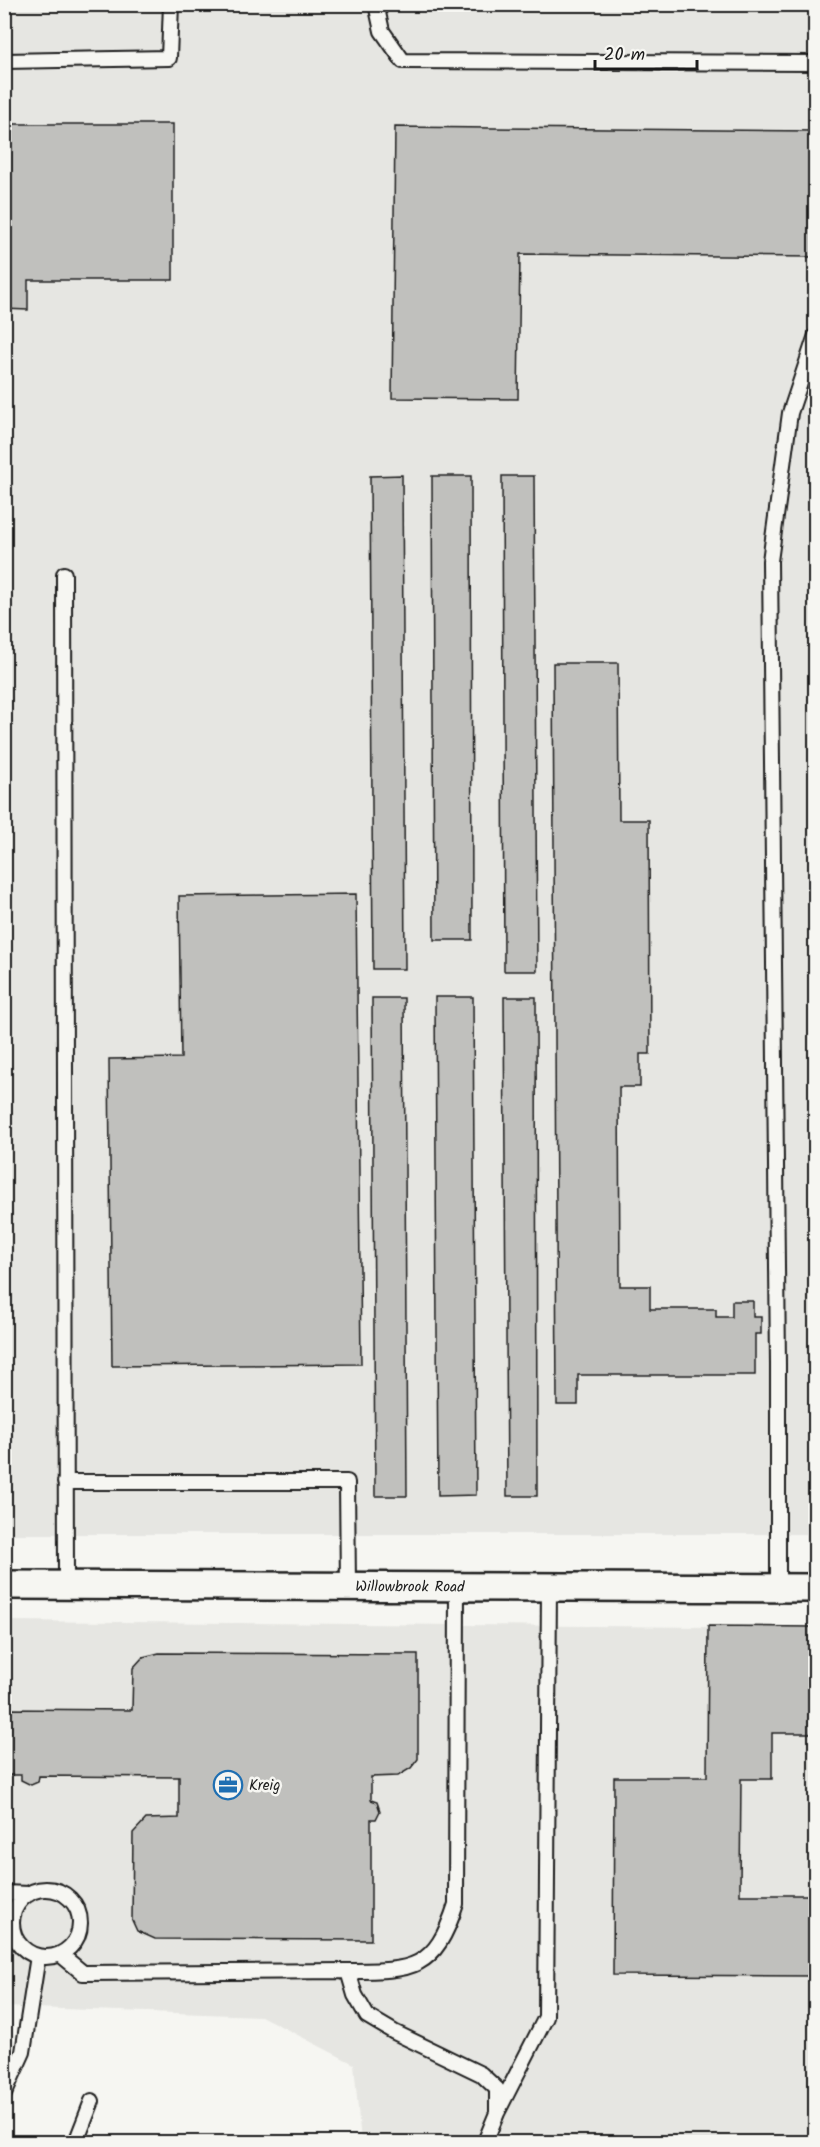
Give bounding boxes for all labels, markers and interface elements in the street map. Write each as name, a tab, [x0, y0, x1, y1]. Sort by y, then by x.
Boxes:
scale bar	[595, 33, 697, 71]
text: 20 m	[604, 41, 645, 70]
street label: Willowbrook Road	[355, 1575, 465, 1600]
office icon: Kreig	[212, 1769, 244, 1801]
place label: Kreig	[249, 1774, 280, 1798]

